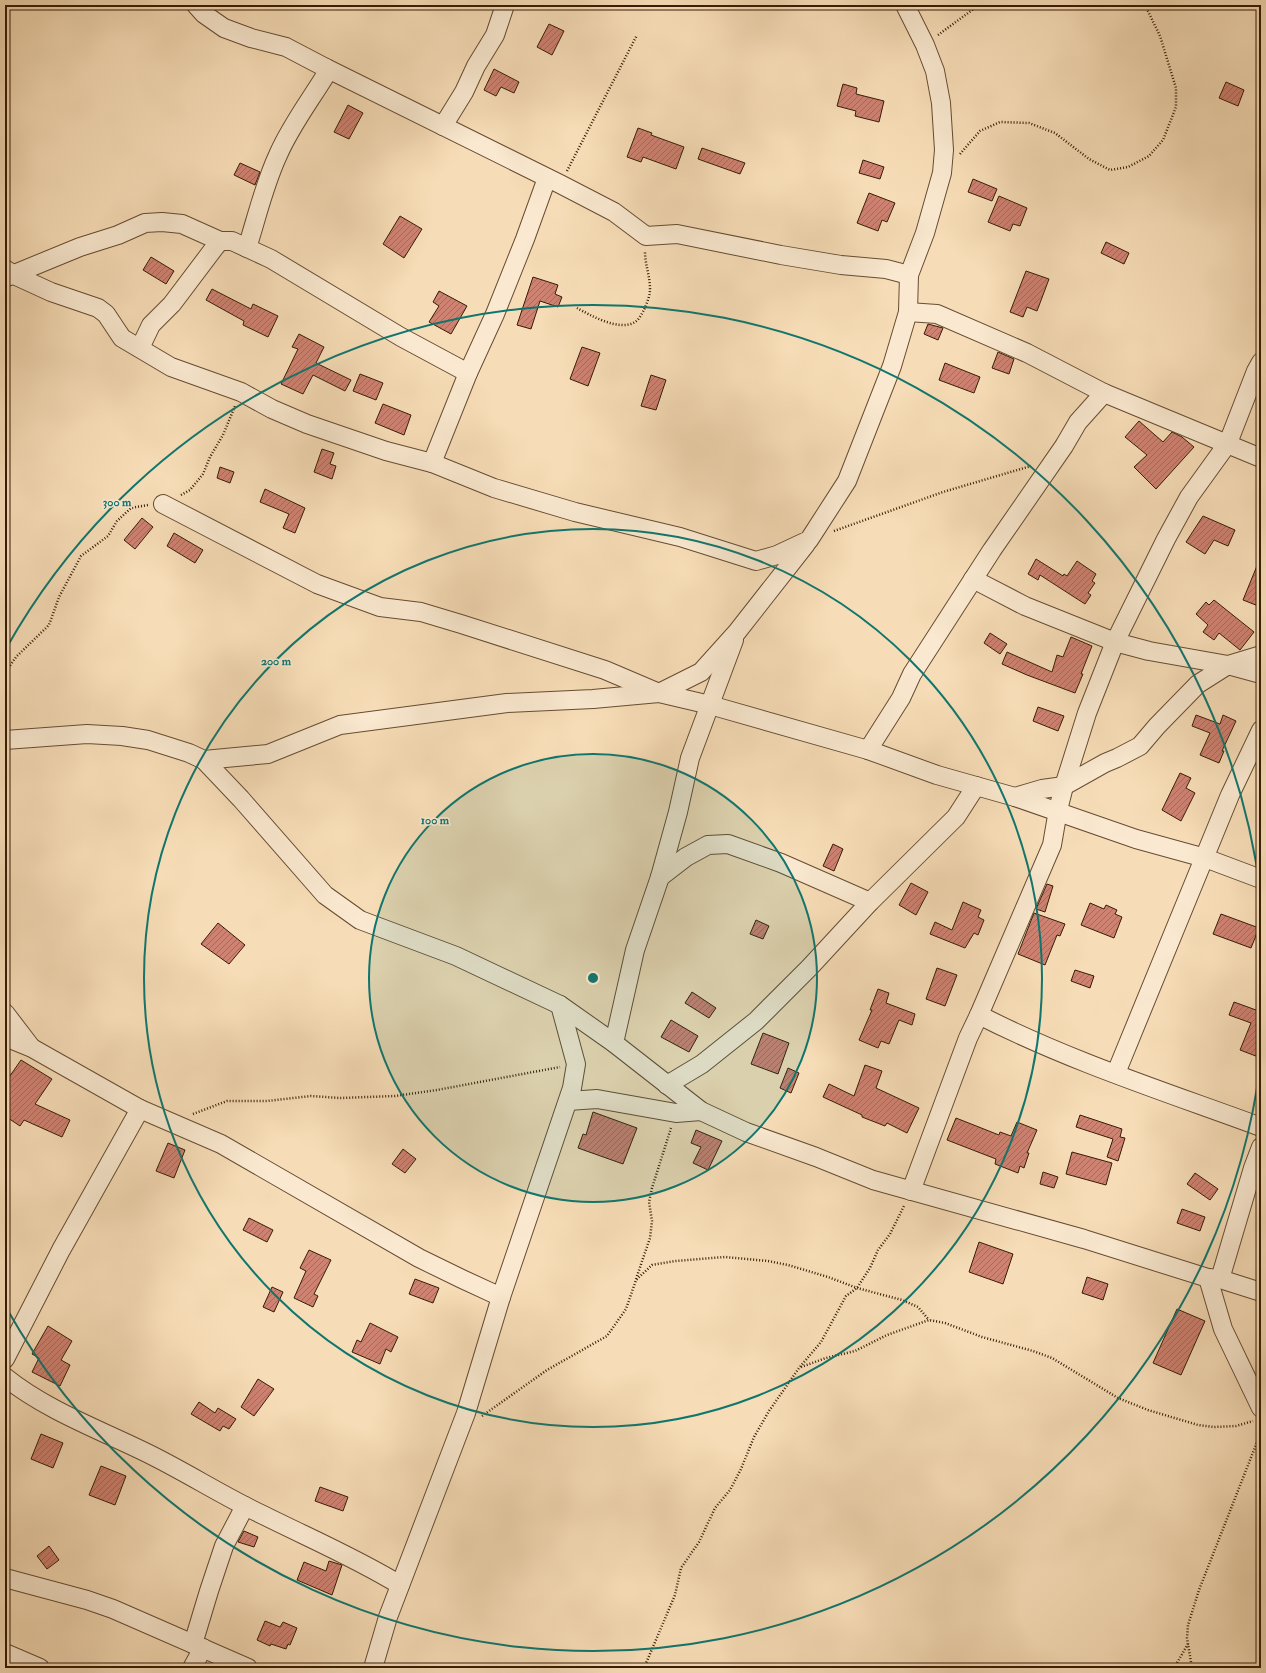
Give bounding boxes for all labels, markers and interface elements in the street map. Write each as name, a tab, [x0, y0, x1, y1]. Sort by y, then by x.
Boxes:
text: 300 m	[103, 495, 132, 510]
text: 200 m	[261, 654, 292, 669]
text: 100 m	[421, 813, 450, 828]
centre of rings	[586, 971, 600, 985]

